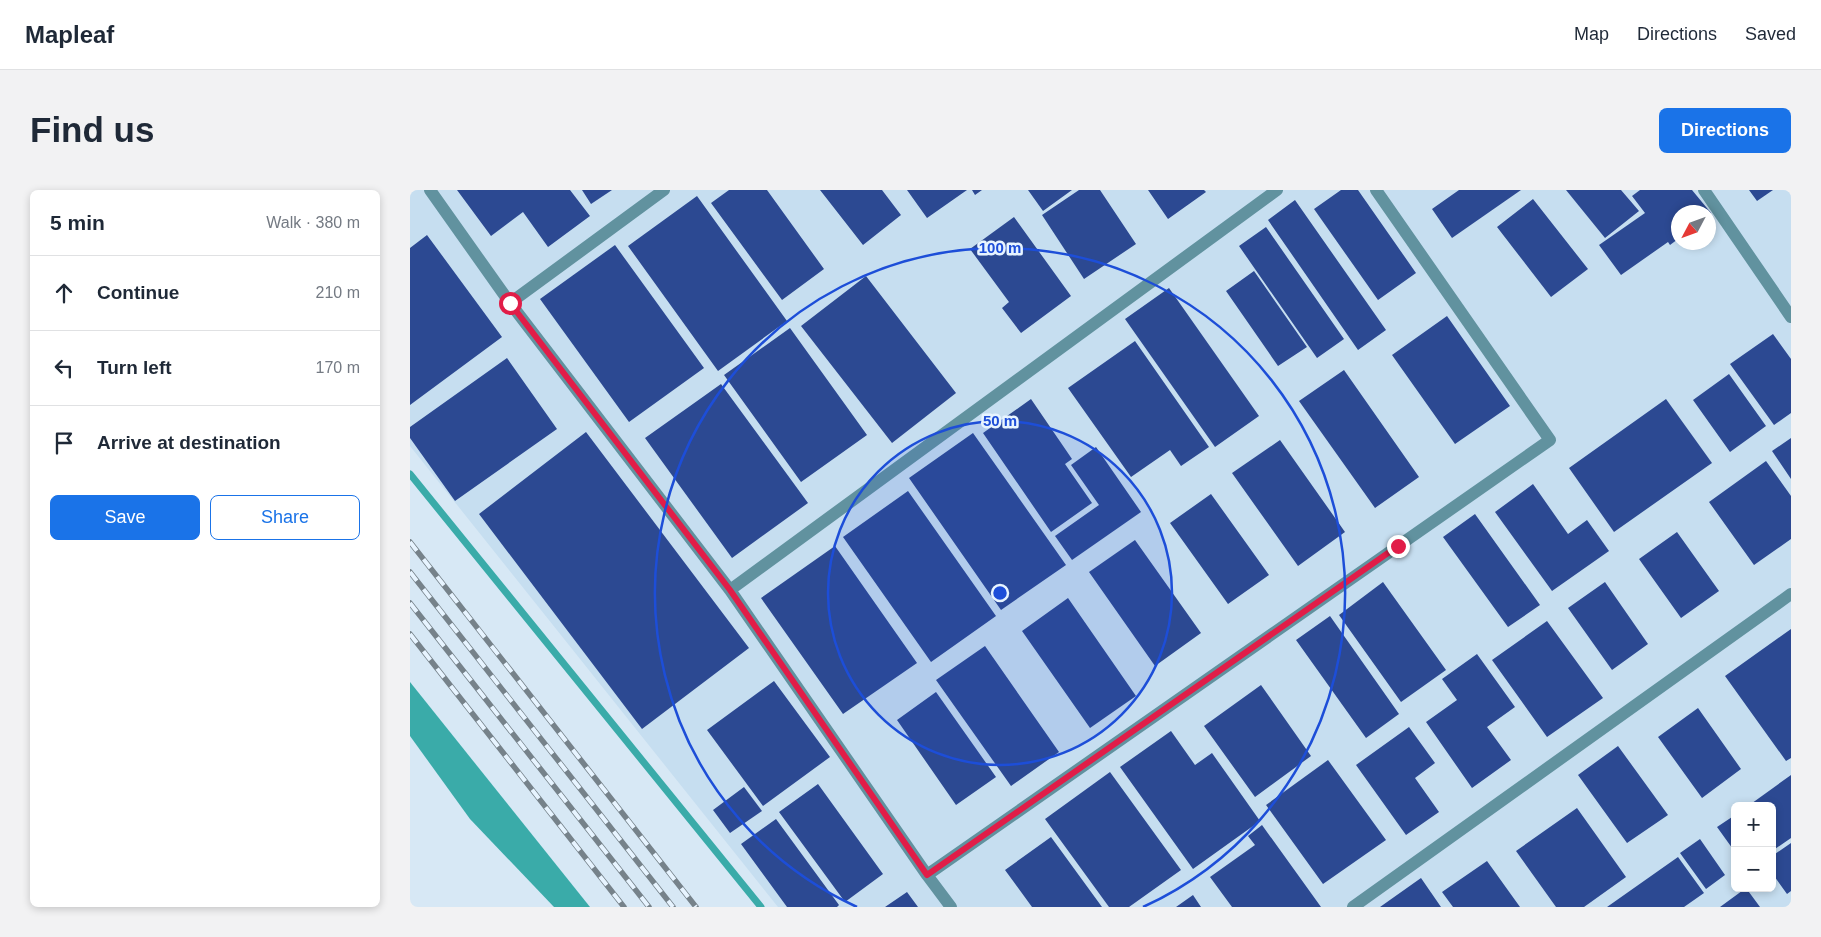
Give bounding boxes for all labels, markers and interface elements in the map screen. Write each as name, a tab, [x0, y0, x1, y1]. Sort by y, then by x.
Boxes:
text: Mapleaf	[25, 21, 114, 48]
text: Map	[1574, 24, 1609, 44]
text: Directions	[1637, 24, 1717, 44]
text: Saved	[1745, 24, 1796, 44]
button: Directions	[1659, 108, 1791, 153]
text: Find us	[30, 110, 154, 149]
north arrow	[1671, 205, 1716, 250]
text: 5 min	[50, 211, 105, 234]
text: Walk · 380 m	[266, 214, 360, 231]
text: 100 m	[979, 239, 1021, 256]
icon: ahead	[50, 279, 78, 307]
text: Continue	[97, 282, 179, 303]
text: 210 m	[316, 284, 360, 301]
route start	[499, 292, 522, 315]
icon: left	[50, 354, 78, 382]
text: Turn left	[97, 357, 172, 378]
text: 170 m	[316, 359, 360, 376]
text: 50 m	[983, 412, 1017, 429]
icon: arrive	[50, 429, 78, 457]
text: Arrive at destination	[97, 432, 281, 453]
button: Save	[50, 495, 200, 540]
button: Share	[210, 495, 360, 540]
route end	[1387, 535, 1410, 558]
centre of rings	[991, 584, 1009, 602]
map controls	[1731, 802, 1776, 892]
button: +	[1731, 802, 1776, 847]
button: −	[1731, 847, 1776, 892]

